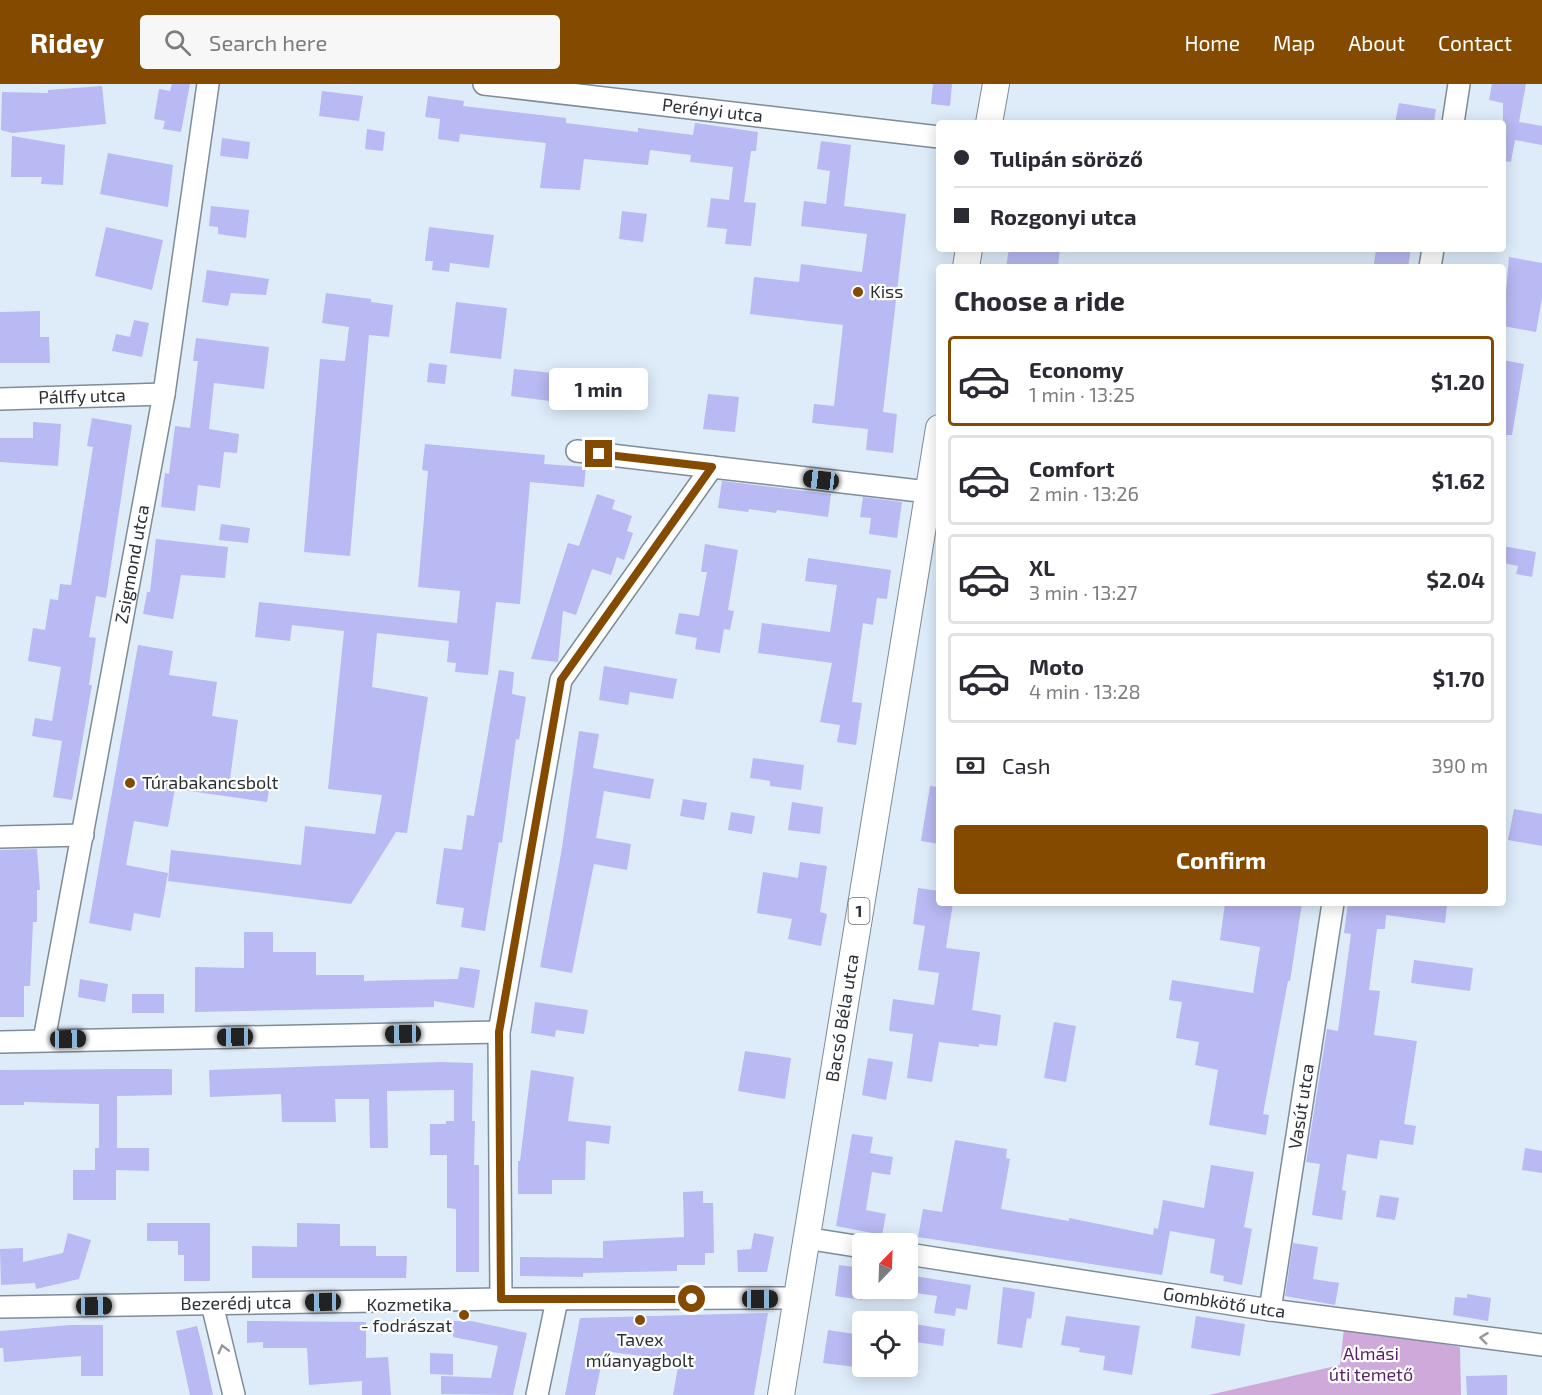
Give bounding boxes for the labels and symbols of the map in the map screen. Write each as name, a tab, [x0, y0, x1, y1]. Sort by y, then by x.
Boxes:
street label: Perényi utca	[661, 93, 764, 126]
place label: Kiss	[870, 280, 903, 302]
marker: Kiss	[851, 285, 865, 299]
callout: 1 min	[550, 367, 648, 409]
street label: Pálffy utca	[38, 383, 126, 408]
route end	[585, 440, 612, 467]
car	[802, 469, 840, 491]
street label: Zsigmond utca	[110, 503, 153, 625]
place label: Túrabakancsbolt	[142, 771, 279, 793]
marker: Túrabakancsbolt	[123, 776, 137, 790]
road number: 1	[848, 898, 870, 924]
street label: Bacsó Béla utca	[820, 952, 863, 1083]
car	[385, 1025, 421, 1043]
car	[217, 1028, 253, 1046]
car	[50, 1030, 86, 1048]
street label: Vasút utca	[1283, 1062, 1318, 1151]
north arrow	[852, 1233, 918, 1299]
street label: Gombkötő utca	[1162, 1282, 1287, 1322]
route start	[678, 1285, 705, 1312]
street label: Bezerédj utca	[180, 1290, 292, 1314]
car	[742, 1290, 778, 1308]
car	[305, 1293, 341, 1311]
place label: Kozmetika - fodrászat	[361, 1293, 452, 1336]
car	[76, 1297, 112, 1315]
marker: Kozmetika - fodrászat	[457, 1308, 471, 1322]
marker: Tavex műanyagbolt	[633, 1313, 647, 1327]
place label: Tavex műanyagbolt	[586, 1328, 694, 1371]
one-way arrow	[1479, 1332, 1489, 1344]
park label: Almási úti temető	[1329, 1342, 1413, 1385]
one-way arrow	[218, 1344, 231, 1354]

